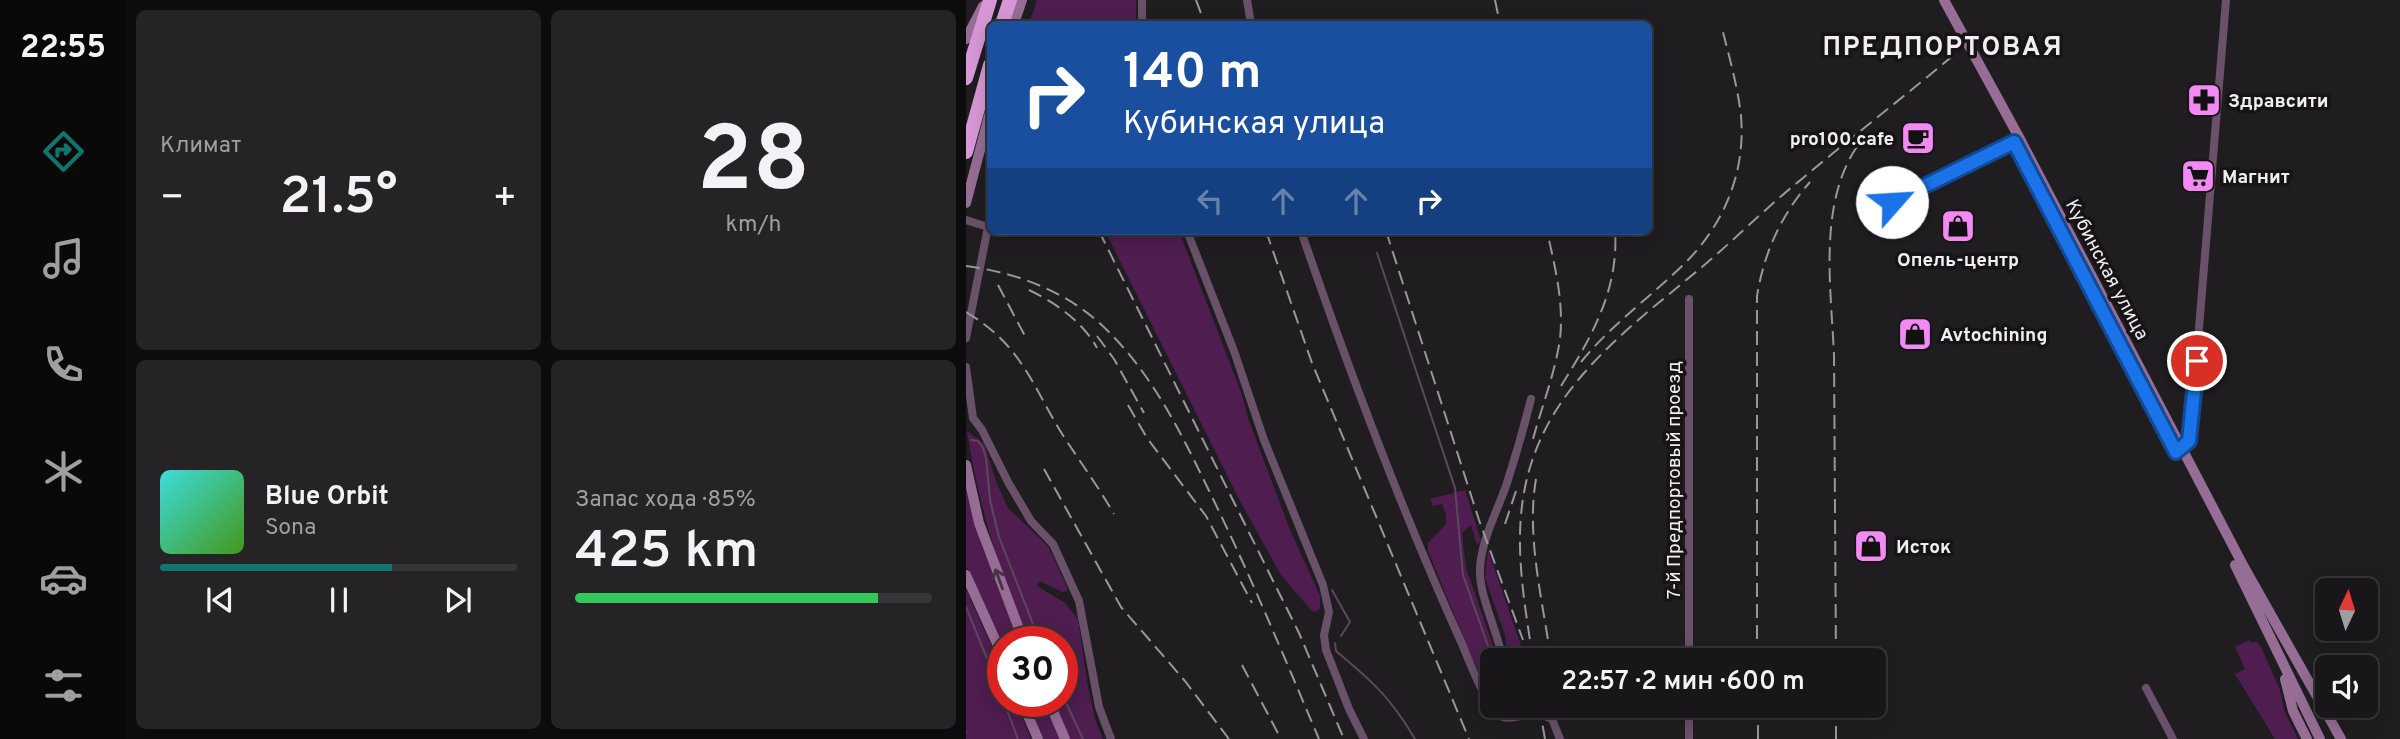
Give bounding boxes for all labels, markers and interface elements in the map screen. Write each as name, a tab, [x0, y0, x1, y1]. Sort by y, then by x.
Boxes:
text: 22:55	[20, 29, 106, 69]
district label: ПРЕДПОРТОВАЯ	[1822, 32, 2064, 65]
text: 140 m	[1123, 44, 1262, 106]
icon: right	[1008, 49, 1099, 140]
pharmacy icon: Здравсити	[2185, 81, 2223, 119]
place label: Здравсити	[2228, 90, 2329, 114]
text: Кубинская улица	[1123, 105, 1385, 145]
text: 28	[697, 108, 810, 223]
cafe icon: pro100.cafe	[1899, 119, 1937, 157]
icon: directions	[39, 127, 88, 176]
place label: pro100.cafe	[1790, 128, 1894, 152]
text: Климат	[160, 132, 241, 161]
supermarket icon: Магнит	[2179, 157, 2217, 195]
position arrow	[1855, 165, 1929, 239]
text: 21.5°	[280, 166, 397, 232]
place label: Магнит	[2222, 166, 2290, 190]
text: −	[160, 175, 185, 224]
text: +	[492, 175, 517, 224]
icon: left	[1191, 182, 1229, 220]
icon: ahead	[1264, 182, 1302, 220]
icon: ahead	[1337, 182, 1375, 220]
icon: right	[1410, 182, 1448, 220]
street label: Кубинская улица	[2059, 196, 2153, 344]
shop icon: Опель-центр	[1939, 207, 1977, 245]
text: km/h	[726, 211, 781, 240]
icon: music	[39, 234, 88, 283]
place label: Опель-центр	[1897, 249, 2019, 273]
shop icon: Avtochining	[1896, 315, 1934, 353]
place label: Avtochining	[1940, 324, 2047, 348]
pin	[2167, 331, 2227, 391]
icon: phone	[39, 340, 88, 389]
icon: arrive	[2178, 342, 2216, 380]
street label: 7-й Предпортовый проезд	[1663, 361, 1687, 599]
icon: climate	[39, 447, 88, 496]
text: Blue Orbit	[265, 481, 389, 514]
text: Запас хода · 85%	[575, 486, 756, 515]
text: Sona	[265, 514, 316, 543]
text: 425 km	[575, 520, 758, 586]
shop icon: Исток	[1852, 527, 1890, 565]
place label: Исток	[1896, 536, 1951, 560]
icon: car	[39, 554, 88, 603]
one-way arrow	[992, 568, 1004, 590]
north arrow	[2315, 578, 2378, 640]
map controls	[2315, 578, 2378, 718]
icon: previous	[201, 581, 239, 619]
icon: pause	[320, 581, 358, 619]
icon: next	[439, 581, 477, 619]
speed limit sign: 30	[987, 626, 1078, 717]
button: sound	[2315, 655, 2378, 718]
icon: filters	[39, 661, 88, 710]
text: 22:57 · 2 мин · 600 m	[1561, 666, 1805, 699]

